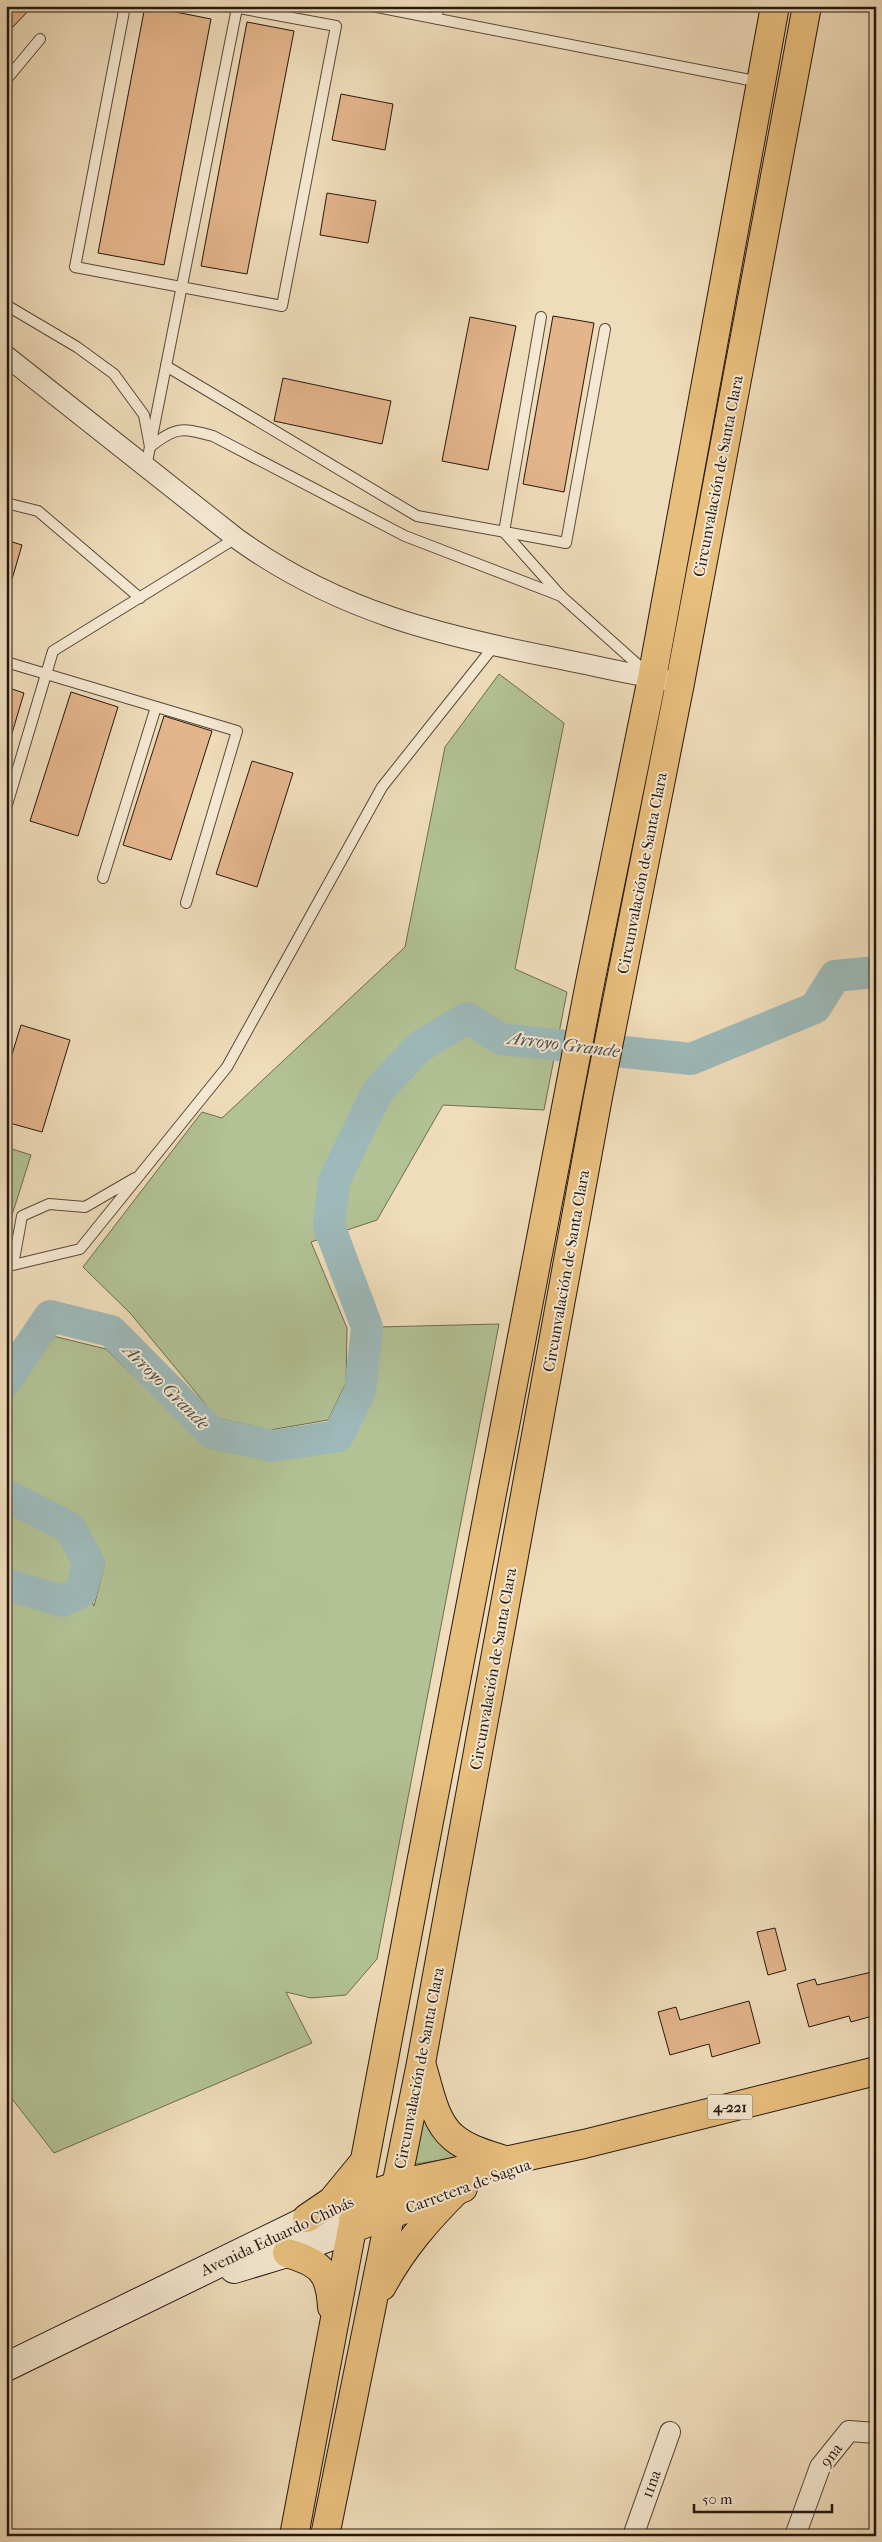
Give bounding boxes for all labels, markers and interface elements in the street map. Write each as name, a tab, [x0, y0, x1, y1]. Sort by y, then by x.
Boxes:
street label: Circunvalación de Santa Clara	[689, 373, 747, 578]
street label: Circunvalación de Santa Clara	[613, 770, 671, 975]
water label: Arroyo Grande	[505, 1027, 622, 1062]
street label: Circunvalación de Santa Clara	[539, 1168, 593, 1374]
water label: Arroyo Grande	[117, 1338, 214, 1435]
street label: Circunvalación de Santa Clara	[466, 1566, 520, 1772]
street label: Circunvalación de Santa Clara	[390, 1965, 448, 2170]
road number: 4-221	[708, 2094, 752, 2120]
street label: Carretera de Sagua	[403, 2154, 534, 2217]
street label: Avenida Eduardo Chibás	[196, 2192, 357, 2280]
street label: 9na	[816, 2439, 846, 2471]
street label: 11na	[637, 2467, 665, 2500]
scale bar	[694, 2482, 832, 2514]
text: 50 m	[702, 2490, 733, 2508]

